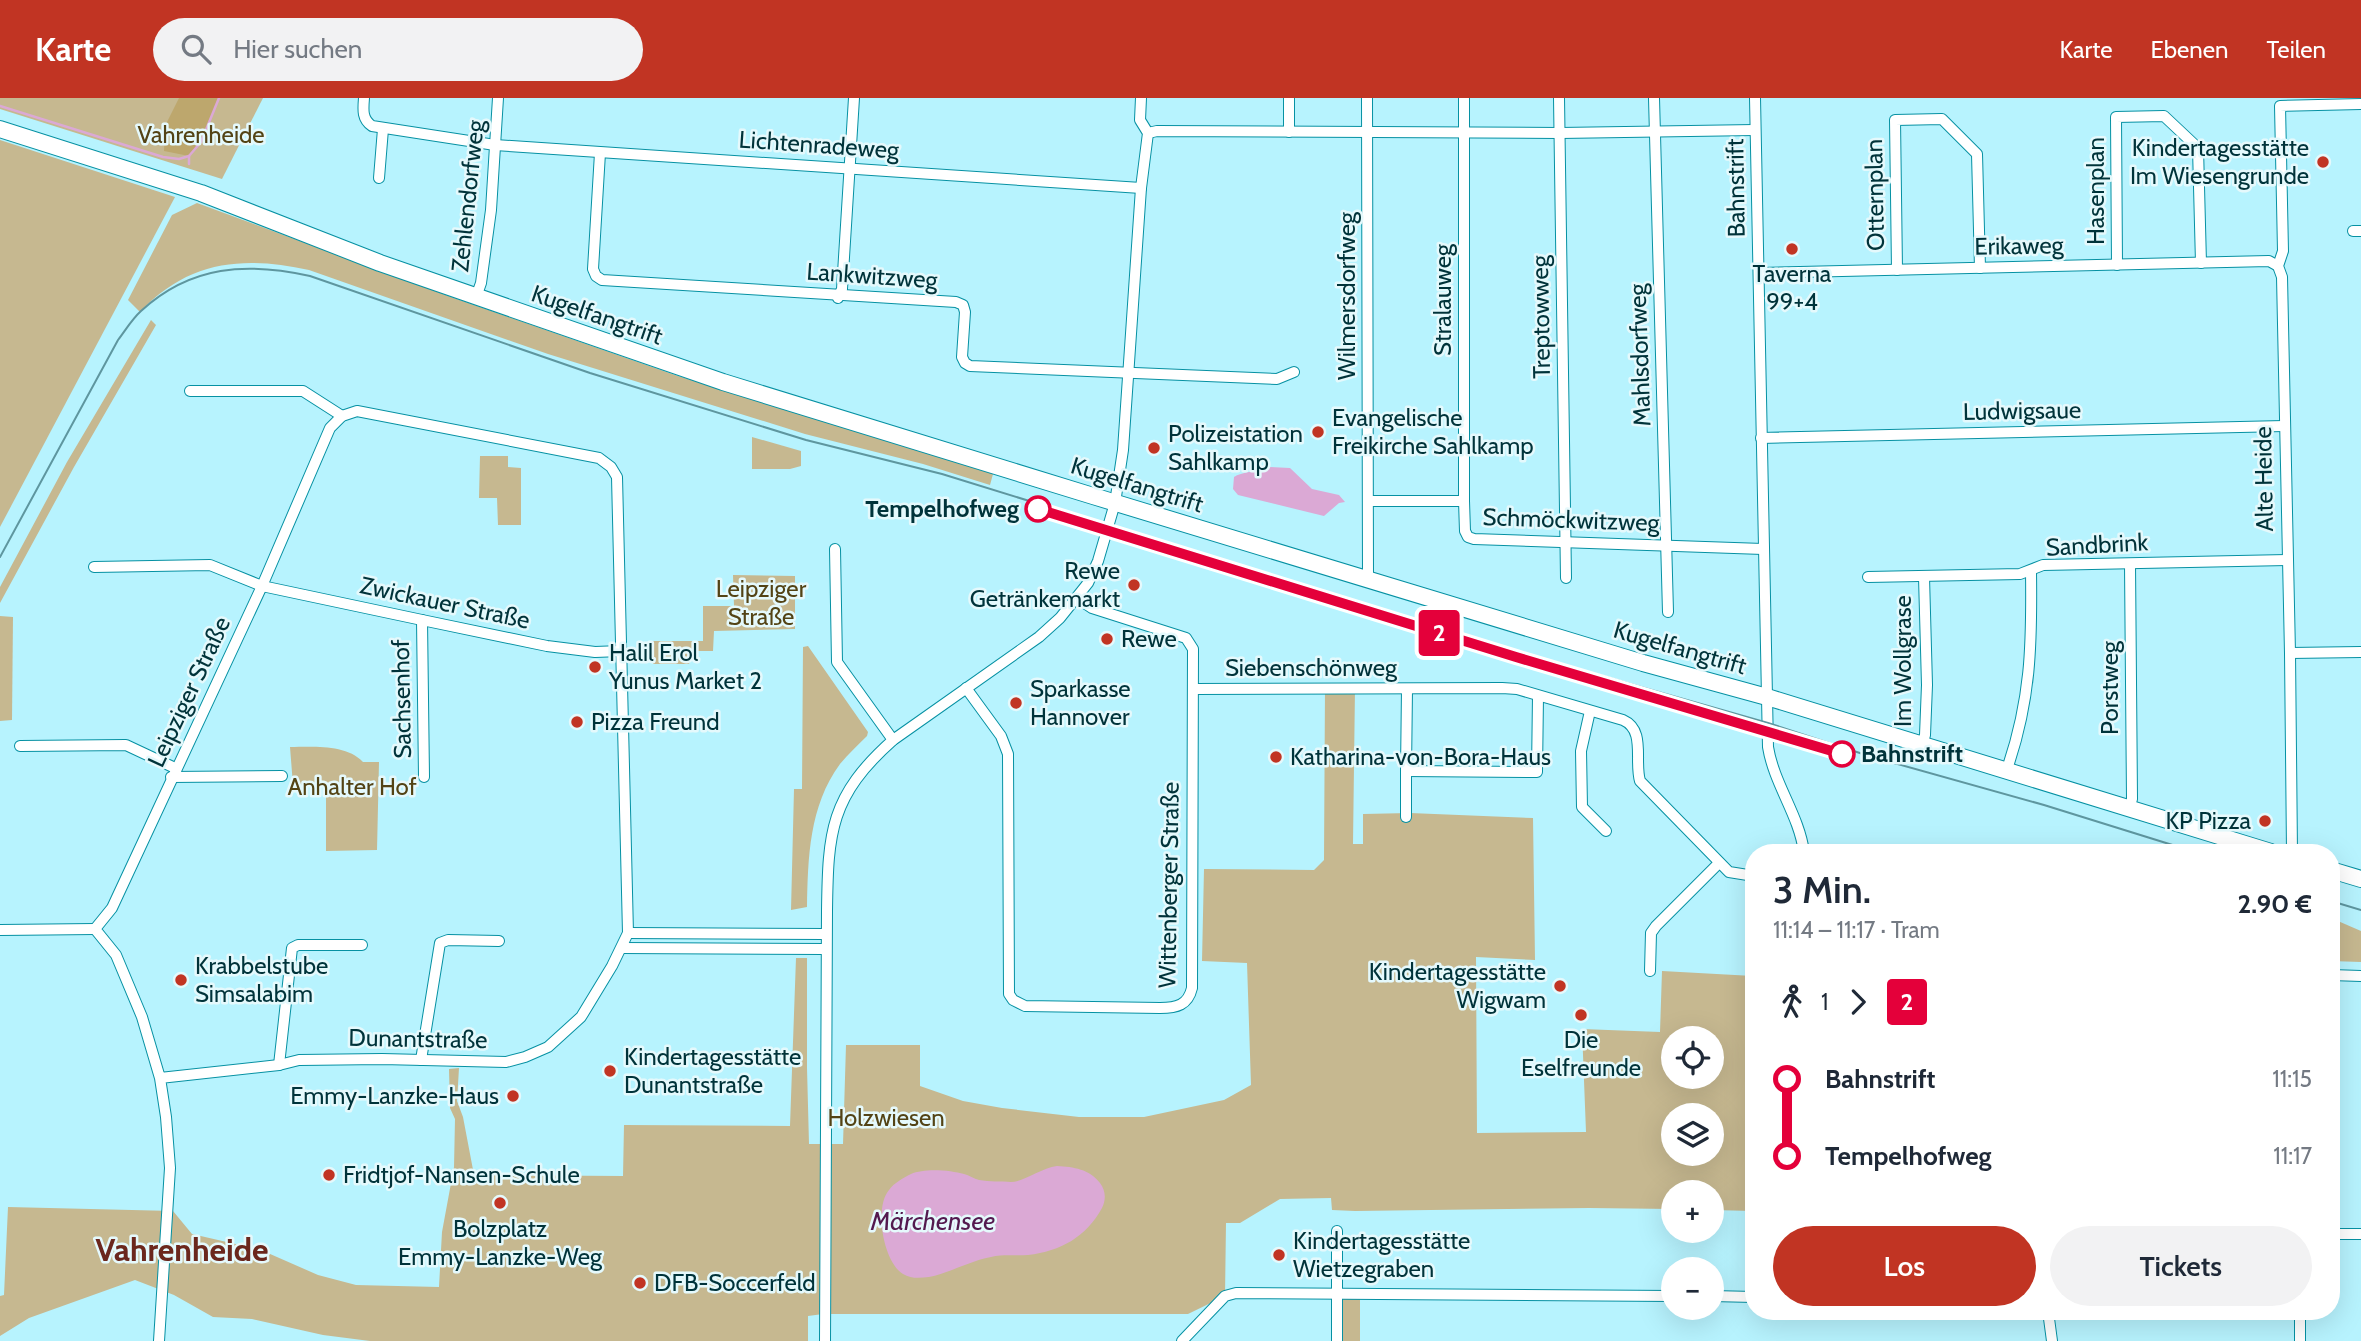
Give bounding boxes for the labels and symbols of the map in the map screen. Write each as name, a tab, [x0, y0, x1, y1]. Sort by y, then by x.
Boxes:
street label: Zehlendorfweg	[445, 118, 490, 273]
park label: Vahrenheide	[137, 120, 265, 149]
street label: Lichtenradeweg	[738, 124, 901, 165]
place label: Kindertagesstätte Im Wiesengrunde	[2130, 133, 2309, 190]
street label: Hasenplan	[2081, 137, 2110, 245]
street label: Bahnstrift	[1720, 138, 1751, 238]
street label: Otternplan	[1859, 139, 1890, 251]
marker: Kindertagesstätte Im Wiesengrunde	[2315, 154, 2331, 170]
street label: Wilmersdorfweg	[1332, 211, 1361, 380]
street label: Erikaweg	[1974, 230, 2065, 261]
marker: Taverna 99+4	[1784, 241, 1800, 257]
street label: Stralauweg	[1428, 243, 1457, 356]
street label: Treptowweg	[1525, 254, 1556, 379]
street label: Lankwitzweg	[806, 256, 939, 295]
place label: Taverna 99+4	[1753, 259, 1832, 316]
street label: Kugelfangtrift	[528, 279, 667, 351]
street label: Mahlsdorfweg	[1622, 282, 1656, 427]
street label: Ludwigsaue	[1962, 395, 2081, 426]
place label: Evangelische Freikirche Sahlkamp	[1332, 403, 1534, 460]
place label: Polizeistation Sahlkamp	[1168, 419, 1303, 476]
marker: Evangelische Freikirche Sahlkamp	[1310, 424, 1326, 440]
street label: Alte Heide	[2248, 426, 2279, 532]
marker: Polizeistation Sahlkamp	[1146, 440, 1162, 456]
street label: Kugelfangtrift	[1067, 451, 1207, 518]
place label: Tempelhofweg	[865, 494, 1019, 523]
marker: Tempelhofweg	[1025, 496, 1051, 522]
street label: Schmöckwitzweg	[1482, 502, 1661, 537]
street label: Sandbrink	[2045, 527, 2149, 562]
place label: Rewe Getränkemarkt	[970, 556, 1120, 613]
street label: Zwickauer Straße	[358, 570, 533, 635]
park label: Leipziger Straße	[716, 574, 807, 631]
marker: Rewe Getränkemarkt	[1126, 577, 1142, 593]
street label: Im Wollgrase	[1888, 595, 1917, 727]
line badge: 2	[1416, 610, 1462, 656]
street label: Leipziger Straße	[141, 612, 236, 772]
street label: Kugelfangtrift	[1610, 615, 1750, 680]
place label: Rewe	[1121, 624, 1177, 653]
marker: Rewe	[1099, 631, 1115, 647]
place label: Halil Erol Yunus Market 2	[608, 638, 762, 695]
street label: Sachsenhof	[386, 639, 417, 759]
street label: Porstweg	[2095, 640, 2124, 735]
street label: Siebenschönweg	[1225, 653, 1398, 682]
marker: Halil Erol Yunus Market 2	[587, 659, 603, 675]
place label: Sparkasse Hannover	[1030, 674, 1131, 731]
marker: Sparkasse Hannover	[1008, 695, 1024, 711]
place label: Pizza Freund	[591, 707, 720, 736]
marker: Pizza Freund	[569, 714, 585, 730]
place label: Bahnstrift	[1861, 739, 1963, 768]
marker: Bahnstrift	[1829, 741, 1855, 767]
place label: Katharina-von-Bora-Haus	[1290, 742, 1551, 771]
marker: Katharina-von-Bora-Haus	[1268, 749, 1284, 765]
park label: Anhalter Hof	[287, 772, 417, 801]
street label: Wittenberger Straße	[1152, 782, 1185, 988]
place label: KP Pizza	[2165, 806, 2251, 835]
marker: KP Pizza	[2257, 813, 2273, 829]
place label: Krabbelstube Simsalabim	[195, 951, 328, 1008]
place label: Kindertagesstätte Wigwam	[1369, 957, 1546, 1014]
marker: Krabbelstube Simsalabim	[173, 972, 189, 988]
marker: Kindertagesstätte Wigwam	[1552, 978, 1568, 994]
marker: Die Eselfreunde	[1573, 1007, 1589, 1023]
street label: Dunantstraße	[348, 1023, 488, 1054]
place label: Die Eselfreunde	[1521, 1025, 1641, 1082]
place label: Kindertagesstätte Dunantstraße	[624, 1042, 801, 1099]
marker: Kindertagesstätte Dunantstraße	[602, 1063, 618, 1079]
place label: Emmy-Lanzke-Haus	[290, 1081, 499, 1110]
marker: Emmy-Lanzke-Haus	[505, 1088, 521, 1104]
park label: Holzwiesen	[827, 1103, 945, 1132]
place label: Fridtjof-Nansen-Schule	[343, 1160, 580, 1189]
marker: Fridtjof-Nansen-Schule	[321, 1167, 337, 1183]
marker: Bolzplatz Emmy-Lanzke-Weg	[492, 1195, 508, 1211]
water label: Märchensee	[870, 1205, 995, 1237]
place label: Bolzplatz Emmy-Lanzke-Weg	[398, 1214, 603, 1271]
place label: Kindertagesstätte Wietzegraben	[1293, 1226, 1470, 1283]
district label: Vahrenheide	[95, 1230, 269, 1269]
marker: Kindertagesstätte Wietzegraben	[1271, 1247, 1287, 1263]
place label: DFB-Soccerfeld	[654, 1268, 816, 1297]
marker: DFB-Soccerfeld	[632, 1275, 648, 1291]

